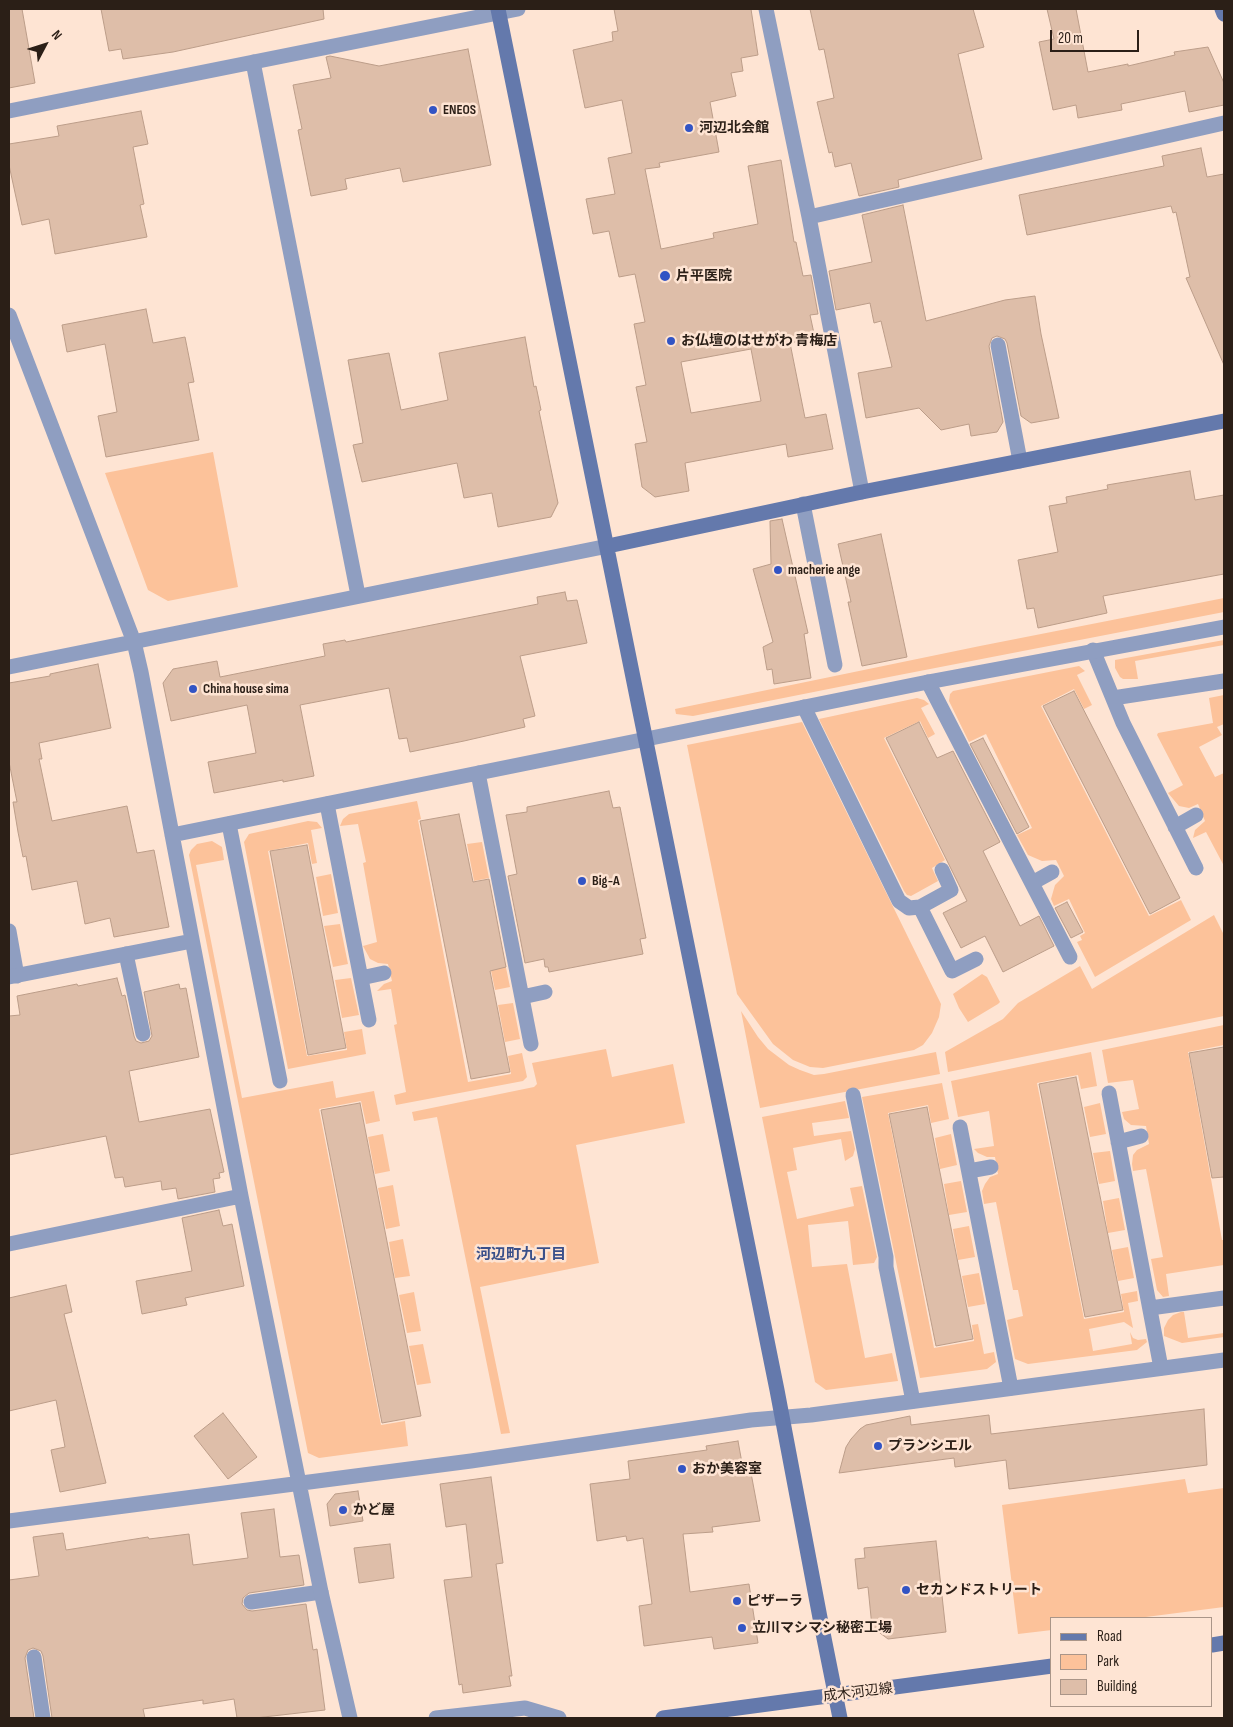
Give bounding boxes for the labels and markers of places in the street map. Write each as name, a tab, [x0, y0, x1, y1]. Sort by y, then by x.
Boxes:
place label: ENEOS	[443, 102, 476, 118]
marker: ENEOS	[427, 104, 439, 116]
place label: 河辺北会館	[699, 120, 769, 136]
marker: 河辺北会館	[683, 122, 695, 134]
place label: 片平医院	[676, 268, 732, 284]
marker: 片平医院	[658, 269, 672, 283]
place label: お仏壇のはせがわ 青梅店	[681, 333, 837, 349]
marker: お仏壇のはせがわ 青梅店	[665, 335, 677, 347]
place label: macherie ange	[788, 562, 860, 578]
marker: macherie ange	[772, 564, 784, 576]
place label: China house sima	[203, 681, 289, 697]
marker: China house sima	[187, 683, 199, 695]
place label: Big-A	[592, 873, 620, 889]
marker: Big-A	[576, 875, 588, 887]
place label: プランシエル	[888, 1438, 972, 1454]
marker: プランシエル	[872, 1440, 884, 1452]
place label: おか美容室	[692, 1461, 762, 1477]
marker: おか美容室	[676, 1463, 688, 1475]
place label: かど屋	[353, 1502, 395, 1518]
marker: かど屋	[337, 1504, 349, 1516]
place label: セカンドストリート	[916, 1582, 1042, 1598]
marker: セカンドストリート	[900, 1584, 912, 1596]
place label: ピザーラ	[747, 1593, 803, 1609]
marker: ピザーラ	[731, 1595, 743, 1607]
place label: 立川マシマシ秘密工場	[752, 1620, 892, 1636]
marker: 立川マシマシ秘密工場	[736, 1622, 748, 1634]

